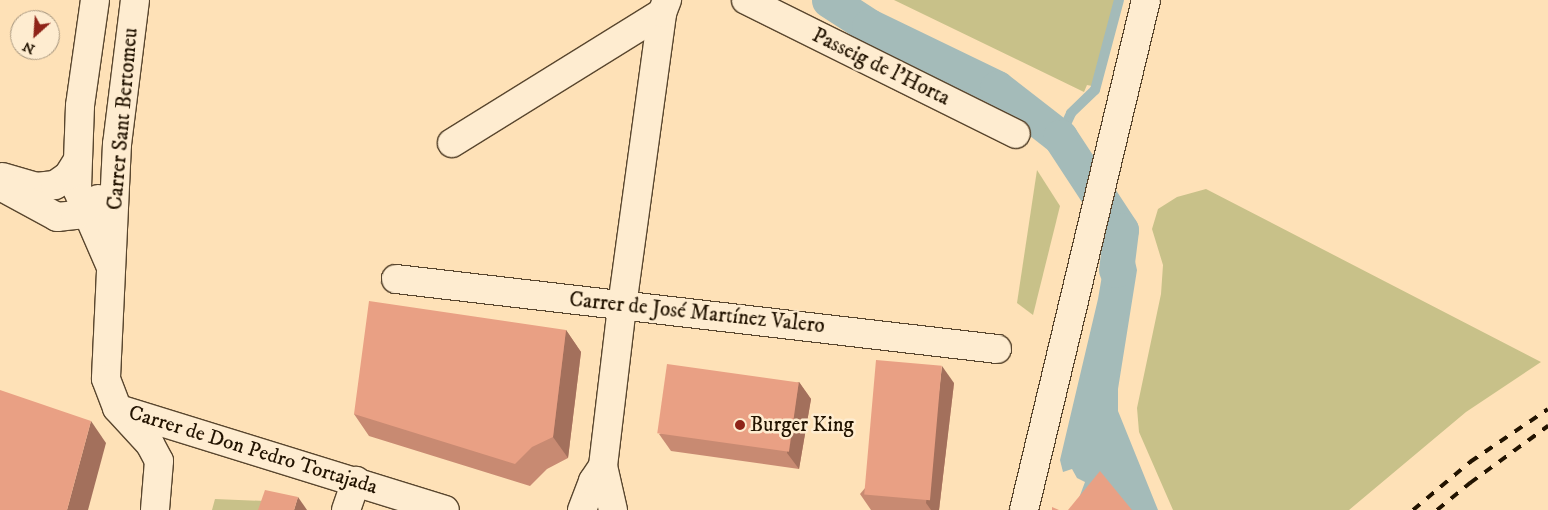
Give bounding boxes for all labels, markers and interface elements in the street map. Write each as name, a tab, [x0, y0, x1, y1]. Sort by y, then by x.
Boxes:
north arrow	[10, 10, 60, 60]
street label: Passeig de l'Horta	[808, 23, 954, 111]
street label: Carrer Sant Bertomeu	[102, 27, 144, 211]
text: N	[20, 37, 38, 58]
street label: Carrer de José Martínez Valero	[568, 287, 826, 339]
street label: Carrer de Don Pedro Tortajada	[126, 400, 380, 500]
place label: Burger King	[750, 412, 854, 438]
marker: Burger King	[734, 419, 746, 431]

